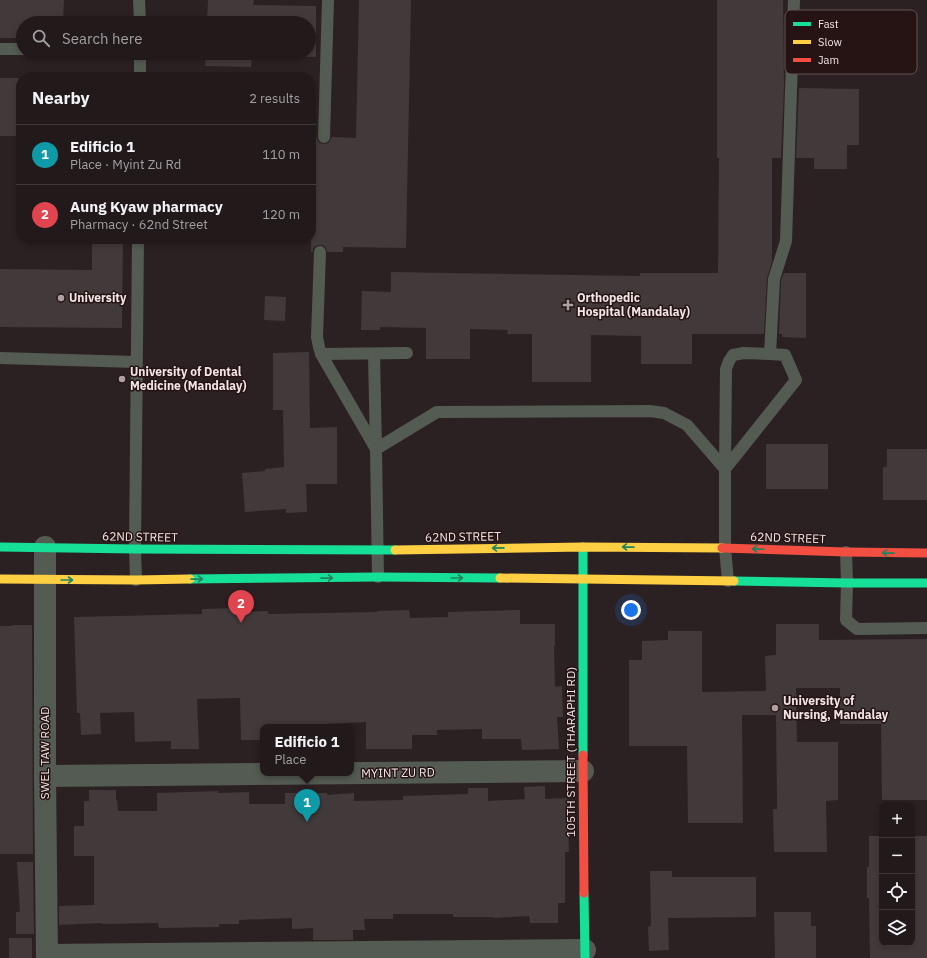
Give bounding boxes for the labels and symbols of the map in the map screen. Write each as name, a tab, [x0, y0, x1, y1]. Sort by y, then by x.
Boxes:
legend	[785, 10, 917, 74]
text: Fast	[818, 17, 839, 31]
text: Slow	[818, 35, 842, 49]
text: Jam	[818, 53, 839, 67]
place label: University	[69, 290, 127, 305]
place label: Orthopedic Hospital (Mandalay)	[577, 290, 690, 319]
marker: University	[56, 293, 66, 303]
marker: Orthopedic Hospital (Mandalay)	[562, 299, 574, 311]
place label: University of Dental Medicine (Mandalay)	[130, 364, 246, 393]
marker: University of Dental Medicine (Mandalay)	[117, 374, 127, 384]
street label: 62ND STREET	[102, 528, 178, 545]
street label: 62ND STREET	[425, 528, 501, 545]
street label: 62ND STREET	[750, 529, 826, 546]
one-way arrow	[622, 543, 635, 551]
one-way arrow	[492, 544, 505, 552]
one-way arrow	[752, 546, 765, 553]
one-way arrow	[882, 549, 895, 557]
one-way arrow	[320, 574, 333, 582]
one-way arrow	[450, 574, 463, 582]
one-way arrow	[190, 575, 203, 583]
one-way arrow	[60, 576, 73, 583]
pin: 2	[228, 590, 254, 623]
your location	[621, 600, 641, 620]
street label: 105TH STREET (THARAPHI RD)	[563, 667, 578, 837]
place label: University of Nursing, Mandalay	[783, 693, 889, 722]
marker: University of Nursing, Mandalay	[770, 703, 780, 713]
street label: SWEL TAW ROAD	[37, 707, 52, 799]
street label: MYINT ZU RD	[361, 764, 435, 781]
pin: 1	[294, 789, 320, 822]

